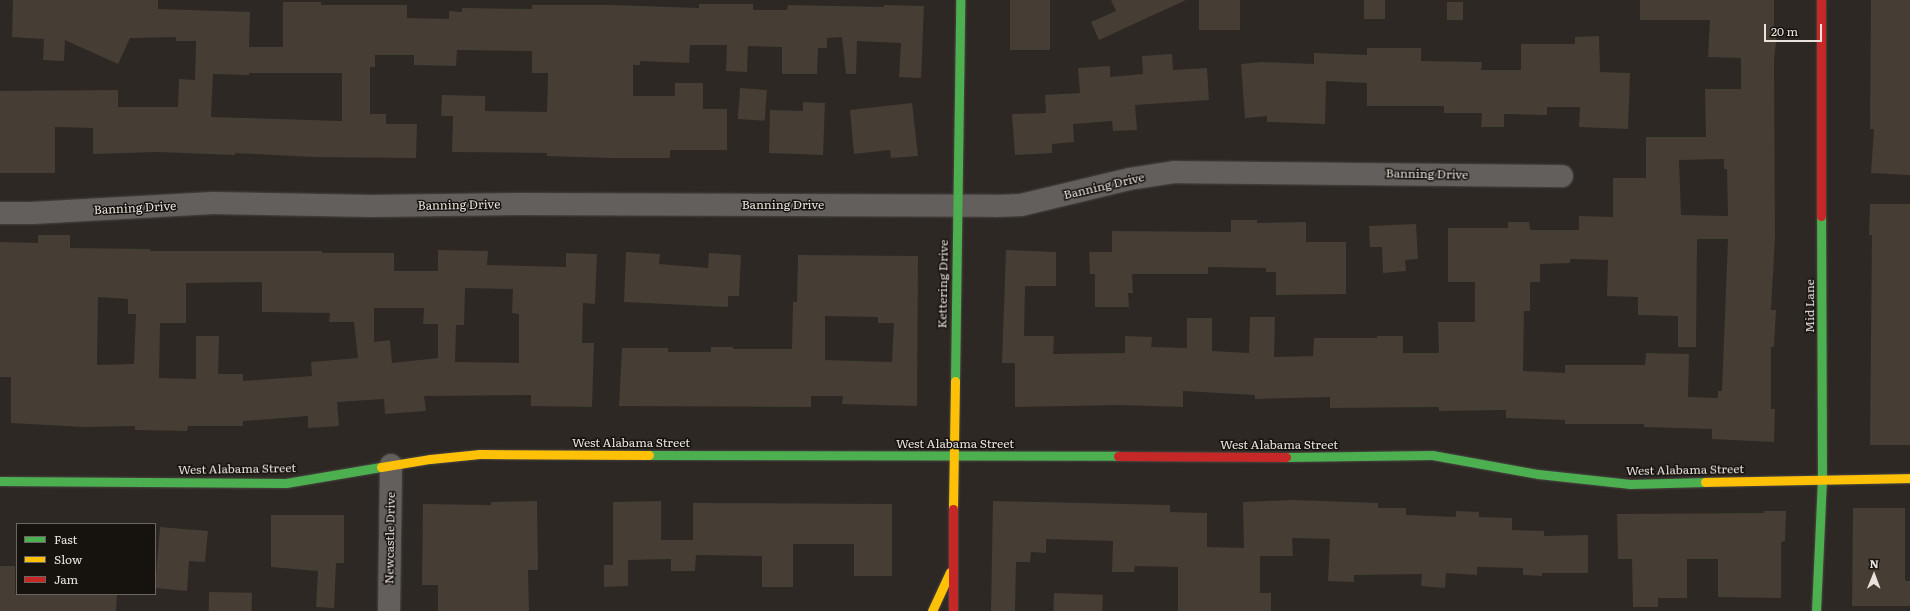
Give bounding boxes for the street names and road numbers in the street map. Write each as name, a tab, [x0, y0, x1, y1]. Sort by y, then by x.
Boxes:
street label: Banning Drive	[1386, 166, 1468, 182]
street label: Banning Drive	[1062, 170, 1146, 202]
street label: Banning Drive	[418, 197, 500, 213]
street label: Banning Drive	[742, 198, 824, 212]
street label: Banning Drive	[93, 199, 177, 217]
street label: Kettering Drive	[935, 239, 951, 329]
street label: Mid Lane	[1803, 279, 1817, 333]
street label: West Alabama Street	[572, 436, 690, 450]
street label: West Alabama Street	[896, 437, 1014, 451]
street label: West Alabama Street	[1220, 438, 1338, 452]
street label: West Alabama Street	[178, 461, 296, 477]
street label: West Alabama Street	[1626, 462, 1744, 478]
street label: Newcastle Drive	[382, 492, 398, 584]

